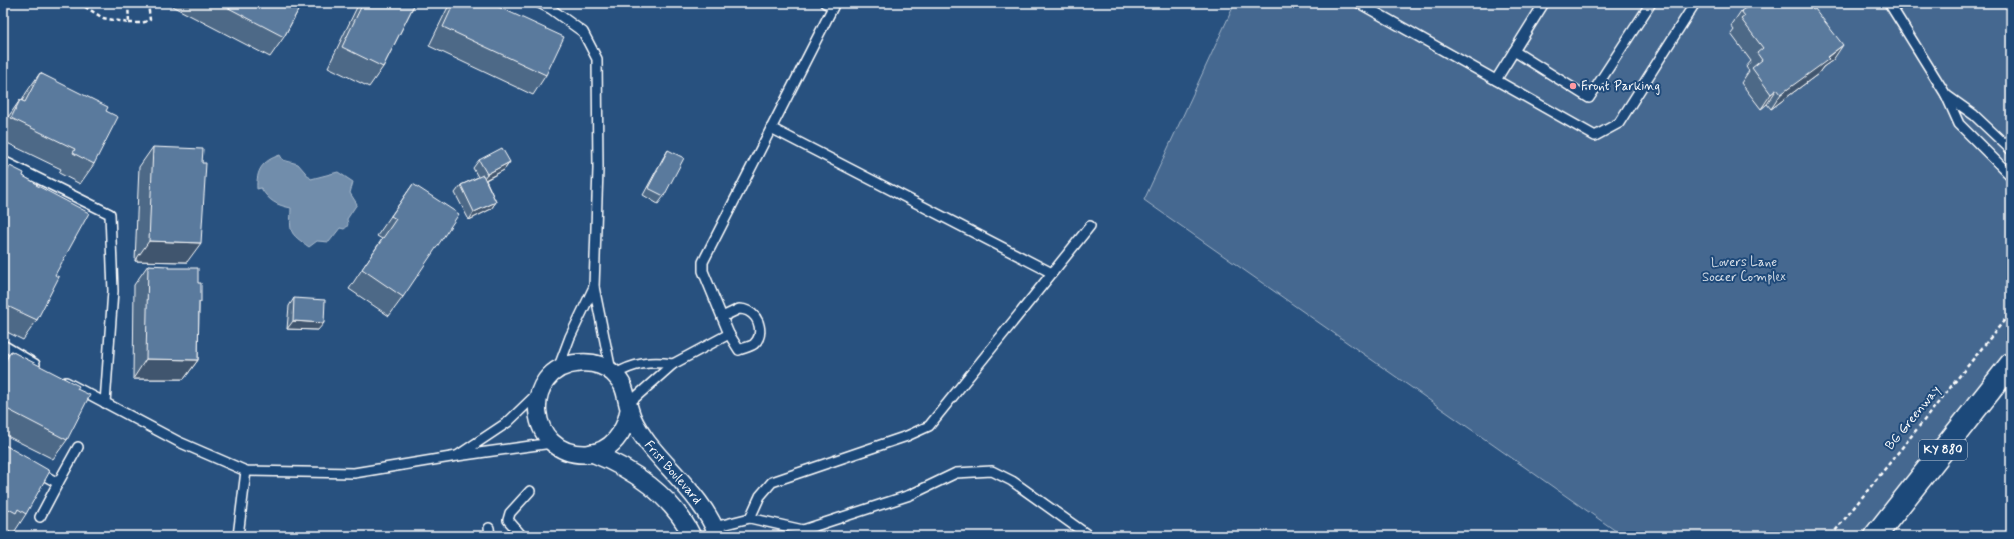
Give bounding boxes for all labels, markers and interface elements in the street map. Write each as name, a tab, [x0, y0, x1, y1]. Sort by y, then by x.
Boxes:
place label: Front Parking	[1581, 78, 1660, 95]
marker: Front Parking	[1568, 81, 1578, 91]
park label: Lovers Lane Soccer Complex	[1702, 254, 1786, 286]
street label: BG Greenway	[1882, 382, 1944, 454]
street label: Frist Boulevard	[641, 437, 706, 508]
road number: KY 880	[1919, 440, 1967, 460]

